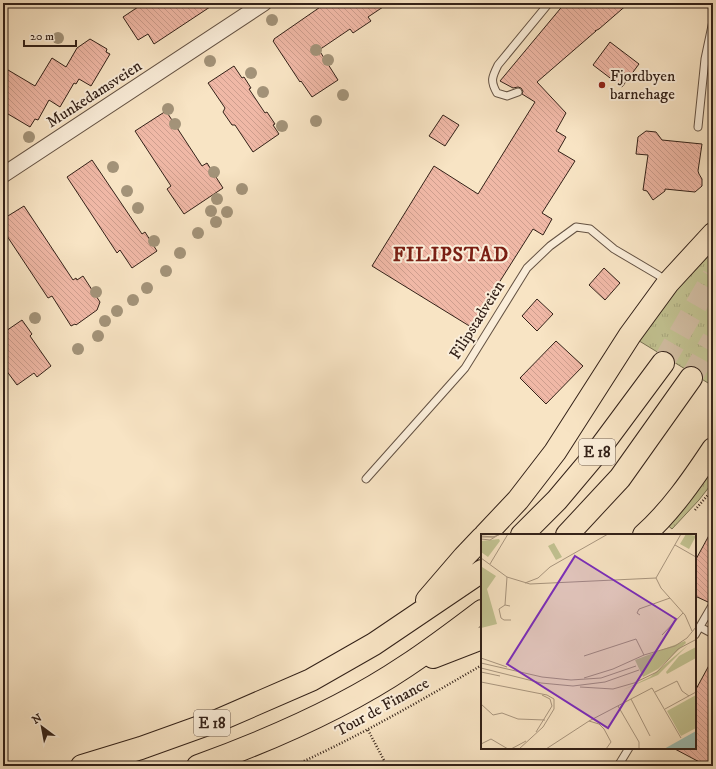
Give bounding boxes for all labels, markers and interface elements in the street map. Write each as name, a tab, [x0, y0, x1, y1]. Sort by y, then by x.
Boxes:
scale bar	[24, 22, 76, 48]
text: 20 m	[30, 29, 54, 44]
street label: Munkedamsveien	[43, 55, 146, 132]
place label: Fjordbyen barnehage	[610, 66, 676, 104]
marker: Fjordbyen barnehage	[597, 80, 607, 90]
district label: FILIPSTAD	[393, 243, 509, 268]
street label: Filipstadveien	[445, 277, 509, 363]
road number: E 18	[579, 439, 615, 465]
inset map	[481, 534, 696, 749]
street label: Tour de Finance	[332, 673, 433, 741]
north arrow	[22, 707, 62, 747]
road number: E 18	[194, 710, 230, 736]
text: N	[30, 711, 45, 728]

